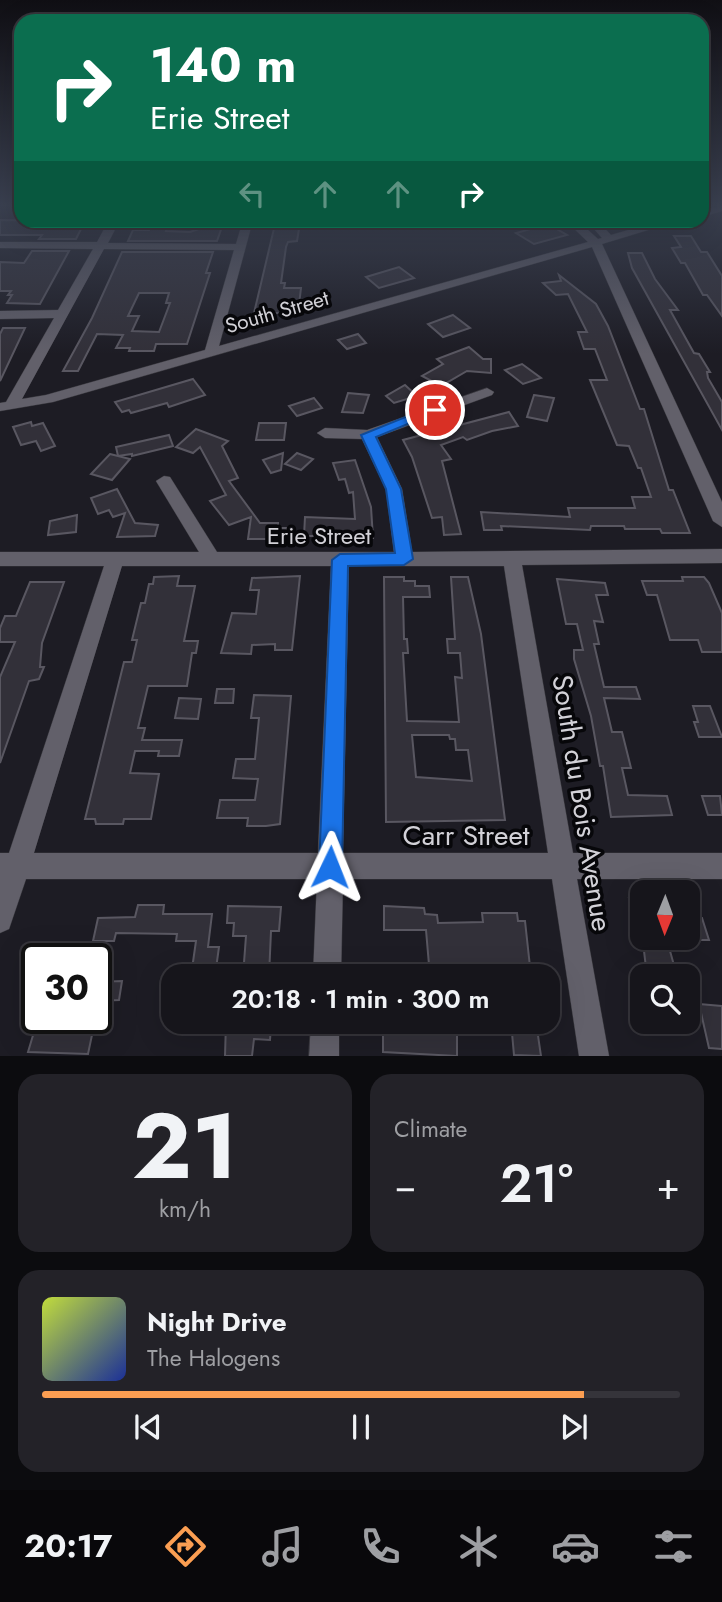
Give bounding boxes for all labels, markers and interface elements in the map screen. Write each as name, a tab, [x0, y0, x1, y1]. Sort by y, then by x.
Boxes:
text: 140 m	[150, 30, 296, 100]
icon: right	[35, 42, 126, 133]
text: Erie Street	[150, 95, 289, 141]
icon: left	[233, 175, 271, 213]
icon: ahead	[306, 175, 344, 213]
icon: ahead	[379, 175, 417, 213]
icon: right	[452, 175, 490, 213]
street label: South Street	[222, 283, 332, 341]
pin	[405, 380, 465, 440]
icon: arrive	[416, 391, 454, 429]
street label: Erie Street	[267, 518, 371, 553]
street label: South du Bois Avenue	[541, 672, 623, 934]
street label: Carr Street	[402, 815, 530, 856]
position arrow	[293, 830, 367, 904]
north arrow	[630, 880, 700, 950]
map controls	[630, 880, 700, 1034]
speed limit sign: 30	[21, 943, 112, 1034]
button: search	[630, 964, 700, 1034]
text: 20:18 · 1 min · 300 m	[231, 980, 490, 1018]
text: 21	[132, 1081, 238, 1212]
text: Climate	[394, 1112, 467, 1146]
text: 21°	[500, 1146, 573, 1222]
text: −	[394, 1158, 416, 1213]
text: +	[657, 1158, 680, 1213]
text: km/h	[159, 1192, 211, 1226]
text: Night Drive	[147, 1303, 287, 1341]
text: The Halogens	[147, 1341, 280, 1375]
icon: previous	[129, 1408, 167, 1446]
icon: pause	[342, 1408, 380, 1446]
icon: next	[555, 1408, 593, 1446]
icon: directions	[161, 1522, 210, 1571]
icon: music	[258, 1522, 307, 1571]
icon: phone	[356, 1522, 405, 1571]
icon: climate	[454, 1522, 503, 1571]
icon: car	[551, 1522, 600, 1571]
icon: filters	[649, 1522, 698, 1571]
text: 20:17	[24, 1523, 112, 1569]

